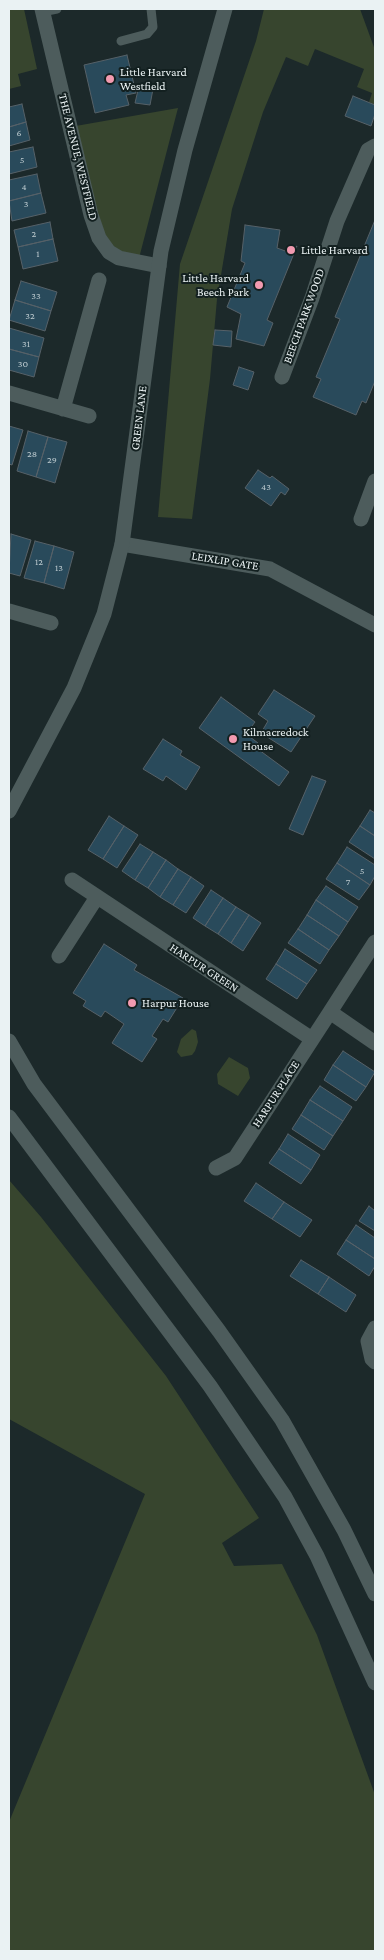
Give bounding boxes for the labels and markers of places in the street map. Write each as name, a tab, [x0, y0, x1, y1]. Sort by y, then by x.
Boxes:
place label: Little Harvard Westfield	[120, 65, 187, 93]
marker: Little Harvard Westfield	[104, 73, 116, 85]
place label: Little Harvard	[301, 243, 368, 257]
marker: Little Harvard	[285, 244, 297, 256]
place label: Little Harvard Beech Park	[182, 271, 249, 299]
marker: Little Harvard Beech Park	[253, 279, 265, 291]
place label: Kilmacredock House	[243, 725, 309, 753]
marker: Kilmacredock House	[227, 733, 239, 745]
place label: Harpur House	[142, 996, 209, 1010]
marker: Harpur House	[126, 997, 138, 1009]

